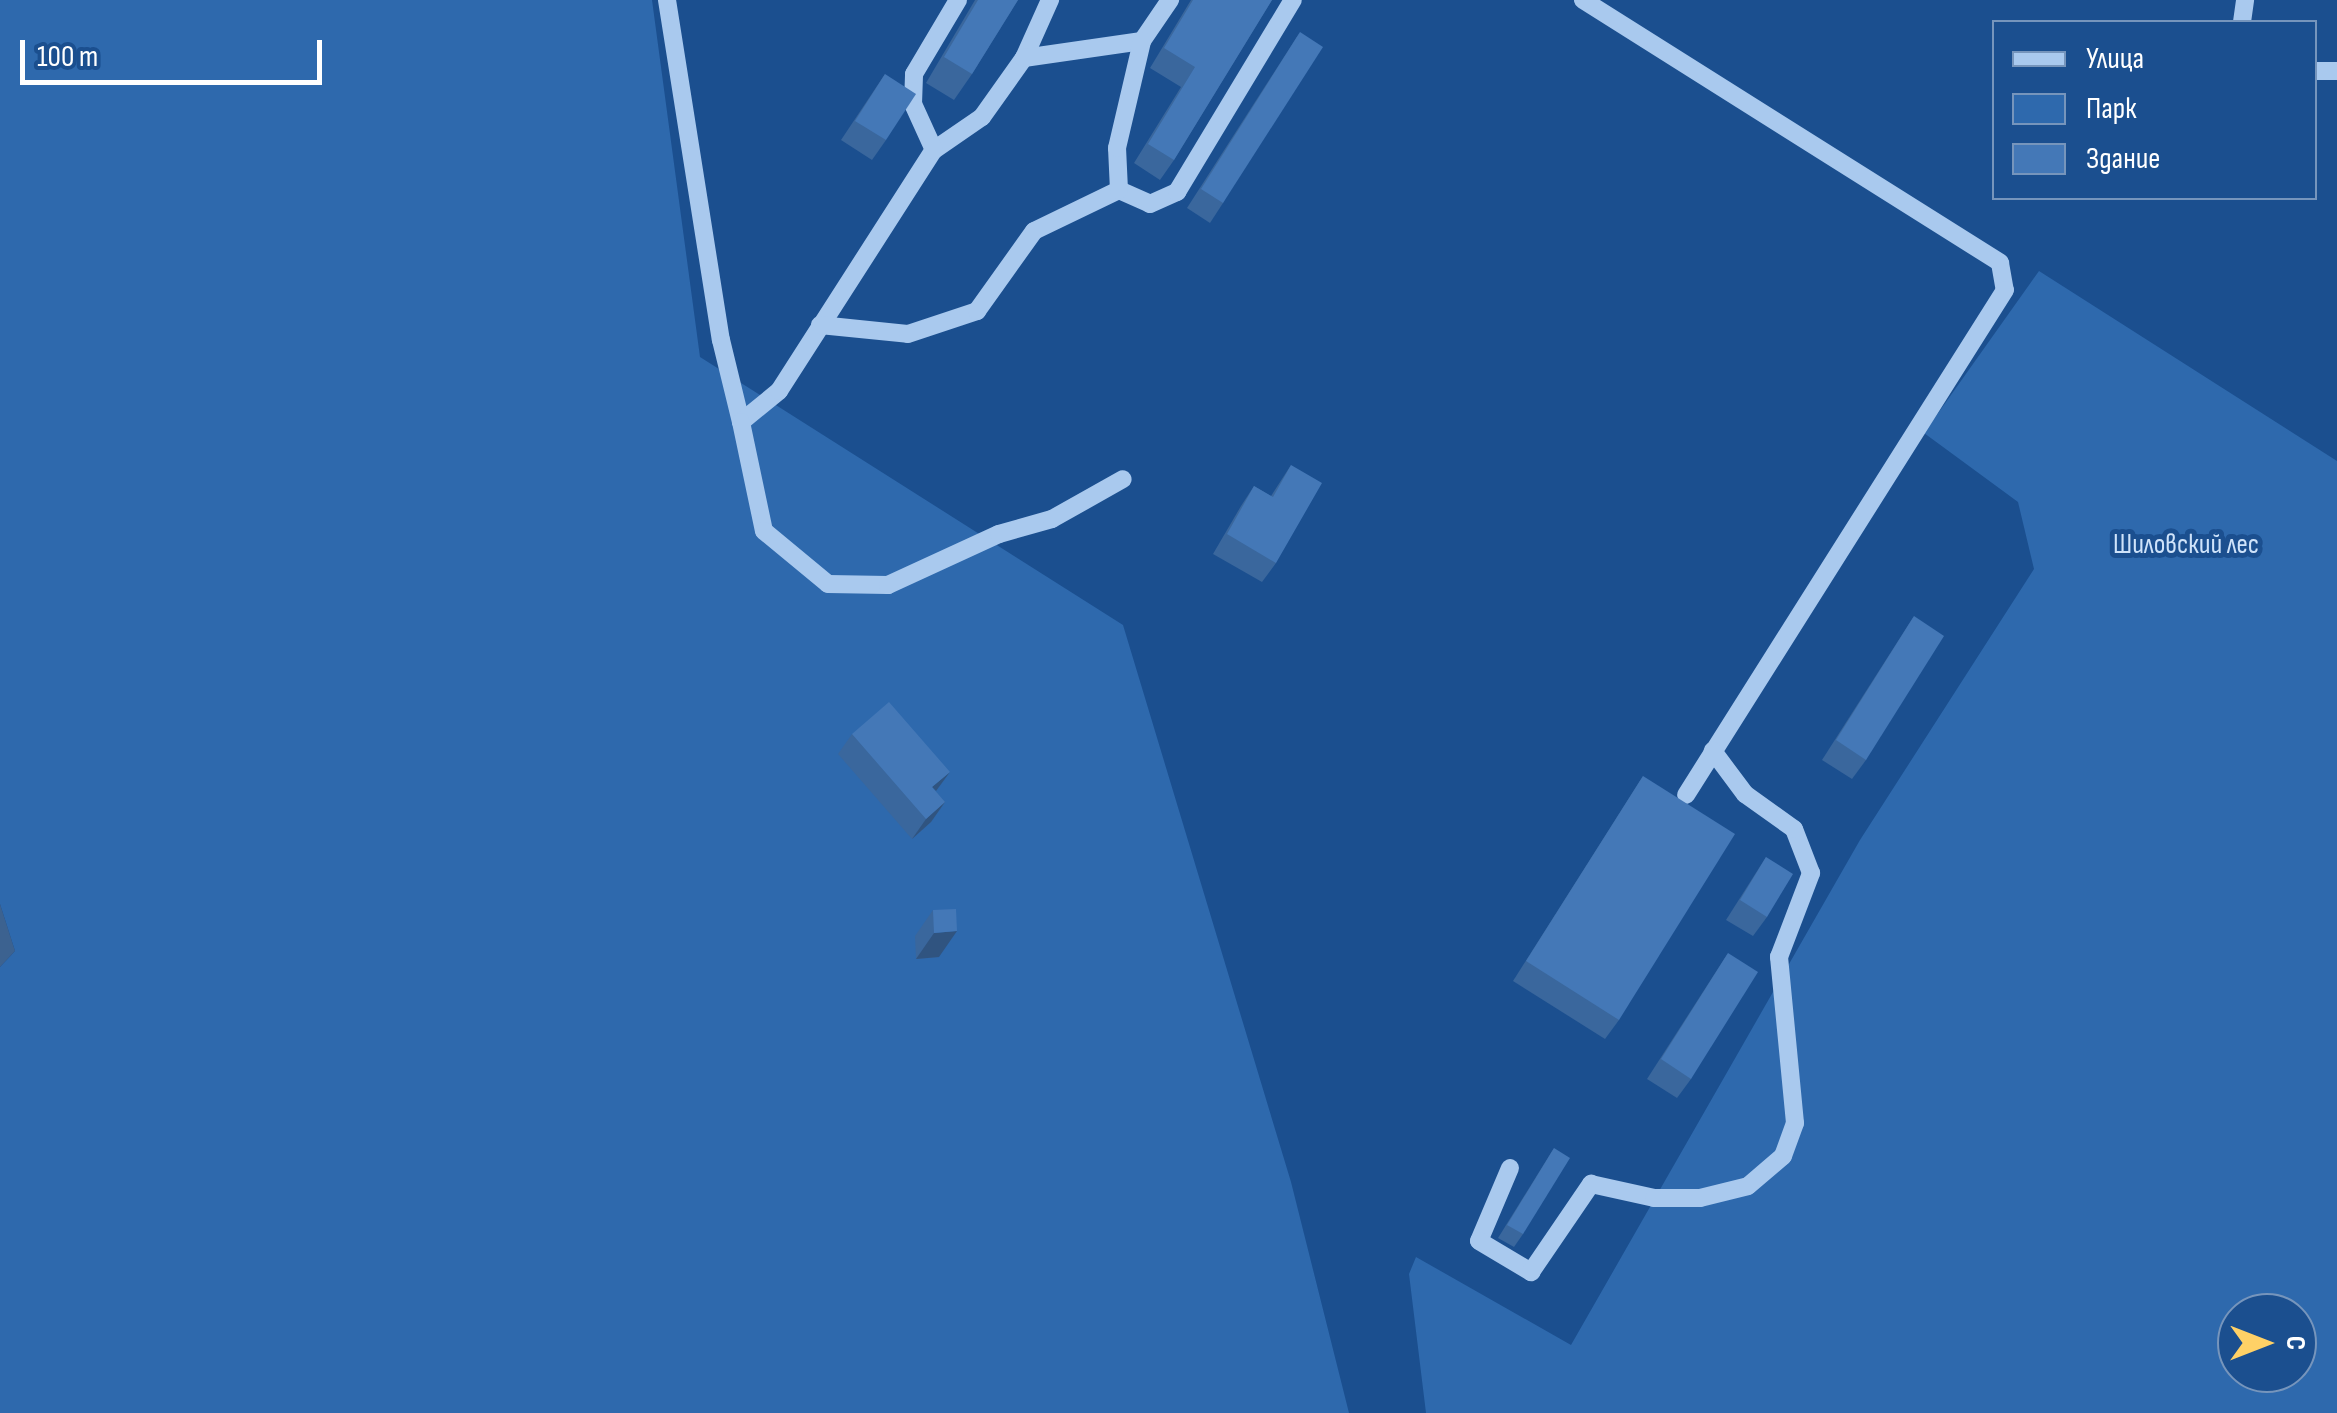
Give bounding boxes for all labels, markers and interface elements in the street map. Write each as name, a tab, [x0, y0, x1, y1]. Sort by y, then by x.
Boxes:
scale bar	[25, 20, 328, 82]
legend	[1992, 20, 2317, 200]
text: 100 m	[37, 39, 98, 75]
text: Улица	[2086, 41, 2144, 77]
text: Парк	[2086, 91, 2137, 127]
text: Здание	[2086, 141, 2160, 177]
park label: Шиловский лес	[2113, 528, 2259, 562]
north arrow	[2217, 1293, 2317, 1393]
text: С	[2279, 1336, 2312, 1350]

